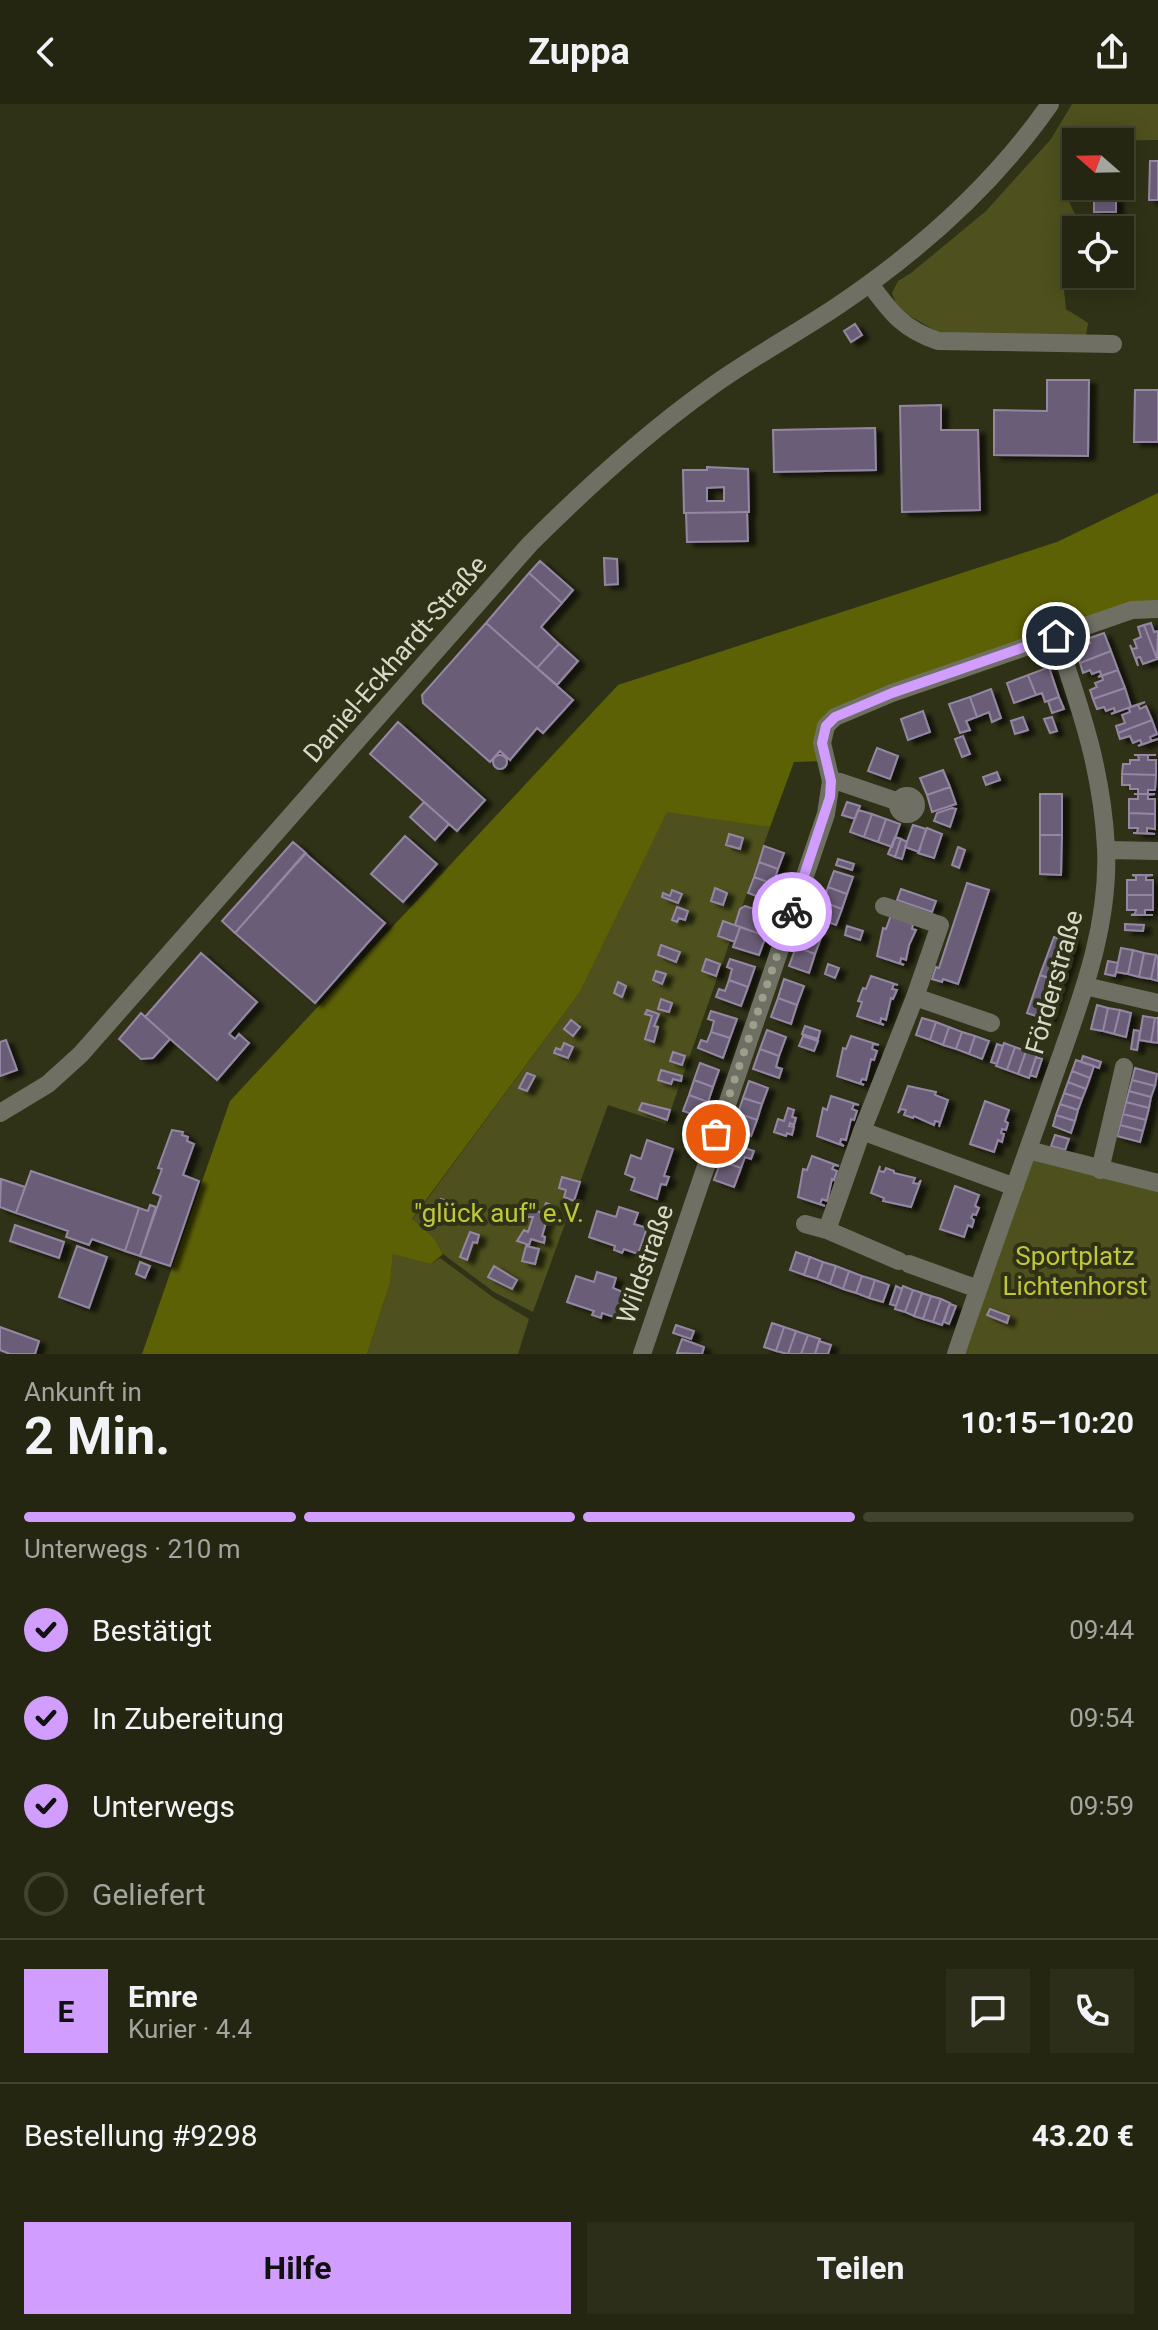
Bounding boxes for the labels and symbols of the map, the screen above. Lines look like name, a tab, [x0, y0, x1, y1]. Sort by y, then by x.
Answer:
north arrow	[1062, 128, 1134, 200]
street label: Daniel-Eckhardt-Straße	[297, 550, 493, 768]
pin	[1022, 602, 1090, 670]
courier	[752, 872, 832, 952]
street label: Förderstraße	[1019, 907, 1089, 1057]
pin	[682, 1100, 750, 1168]
park label: "glück auf" e.V.	[414, 1198, 584, 1228]
street label: Wildstraße	[611, 1200, 679, 1328]
park label: Sportplatz Lichtenhorst	[1003, 1241, 1147, 1301]

